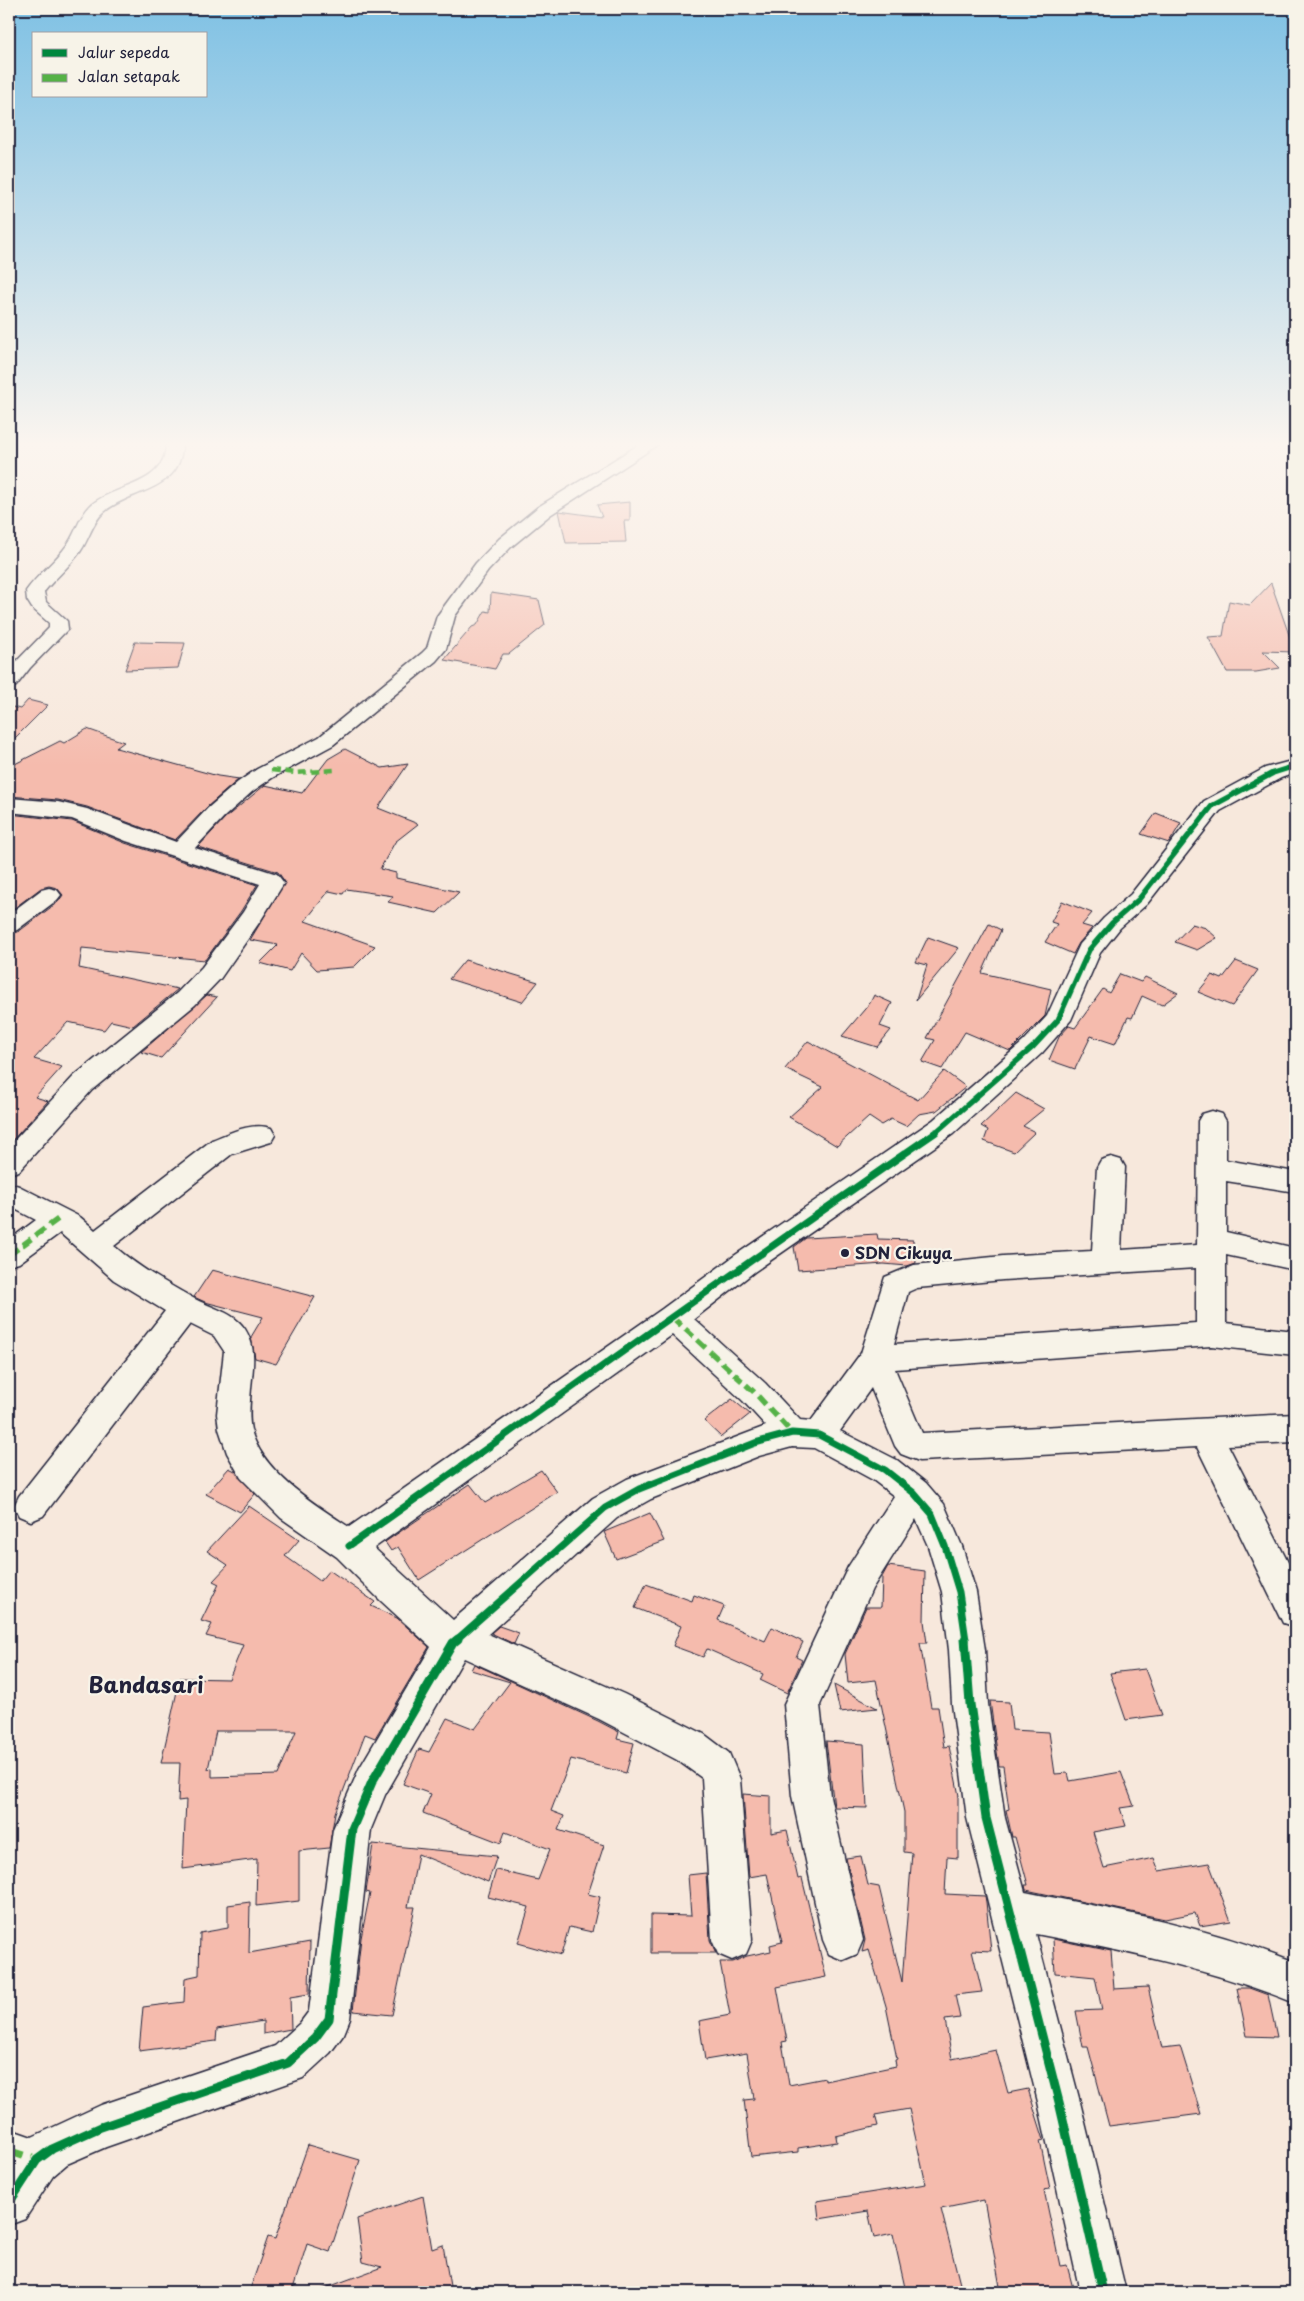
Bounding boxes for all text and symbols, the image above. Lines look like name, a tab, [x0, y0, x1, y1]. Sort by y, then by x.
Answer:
legend	[32, 32, 208, 98]
text: Jalur sepeda	[78, 40, 170, 63]
text: Jalan setapak	[78, 64, 180, 87]
place label: SDN Cikuya	[855, 1240, 953, 1264]
marker: SDN Cikuya	[839, 1247, 851, 1259]
district label: Bandasari	[88, 1667, 204, 1700]

